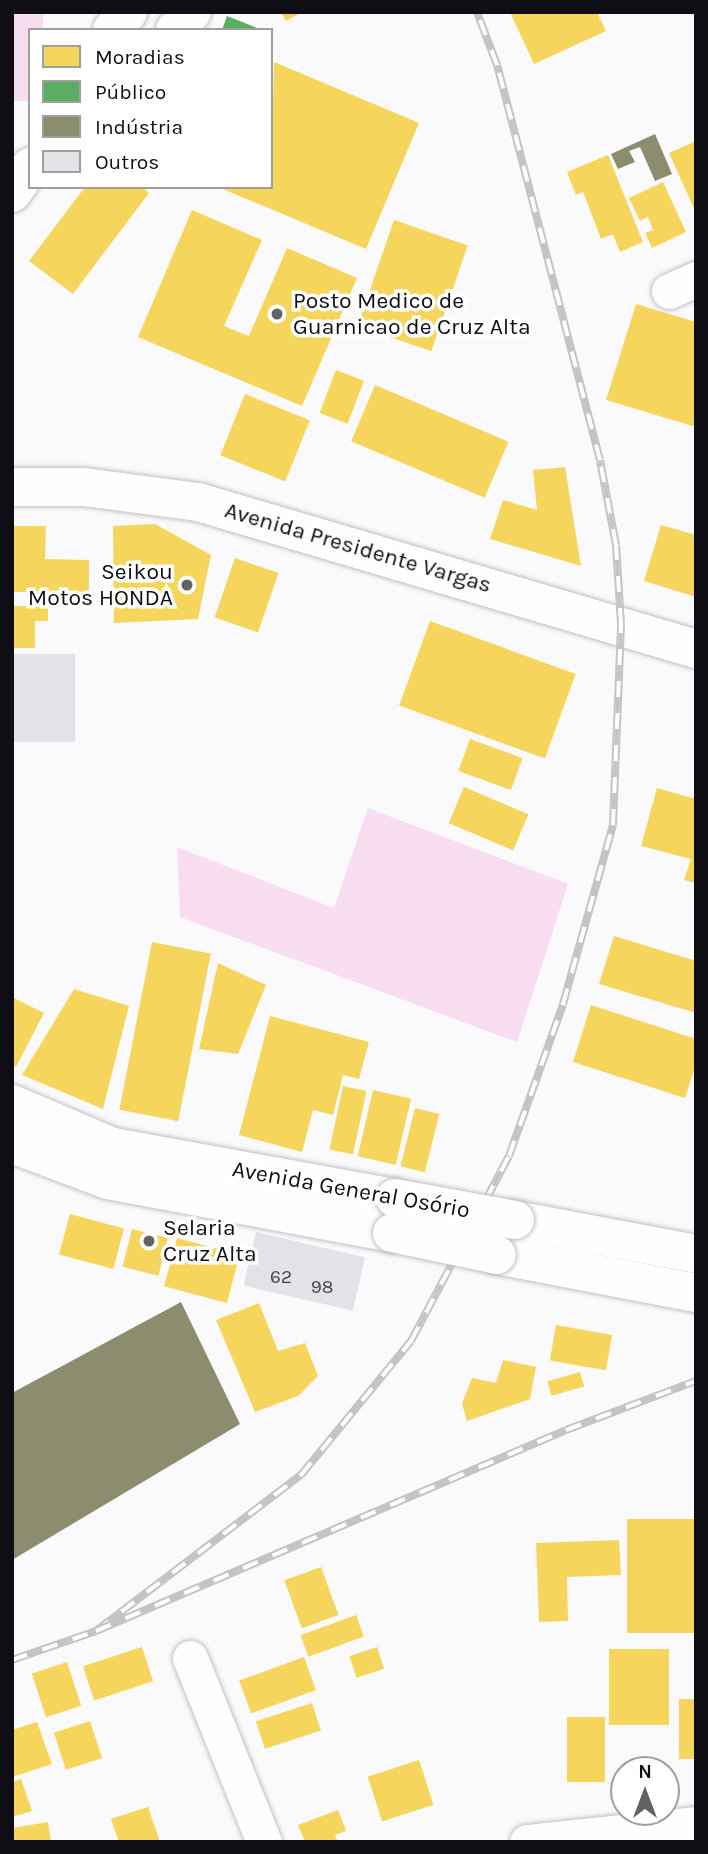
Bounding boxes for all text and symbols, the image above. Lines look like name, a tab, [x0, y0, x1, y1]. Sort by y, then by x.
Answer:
legend	[28, 28, 273, 189]
text: Moradias	[95, 45, 185, 69]
text: Público	[95, 80, 166, 104]
text: Indústria	[95, 115, 183, 139]
text: Outros	[95, 150, 159, 174]
place label: Posto Medico de Guarnicao de Cruz Alta	[293, 287, 531, 341]
marker: Posto Medico de Guarnicao de Cruz Alta	[267, 304, 287, 324]
street label: Avenida Presidente Vargas	[221, 497, 495, 599]
place label: Seikou Motos HONDA	[28, 558, 173, 612]
marker: Seikou Motos HONDA	[179, 577, 195, 593]
street label: Avenida General Osório	[230, 1155, 472, 1225]
place label: Selaria Cruz Alta	[163, 1214, 257, 1268]
marker: Selaria Cruz Alta	[141, 1233, 157, 1249]
house number: 62	[270, 1267, 292, 1289]
house number: 98	[311, 1277, 333, 1299]
north arrow	[610, 1756, 680, 1826]
text: N	[638, 1761, 652, 1783]

